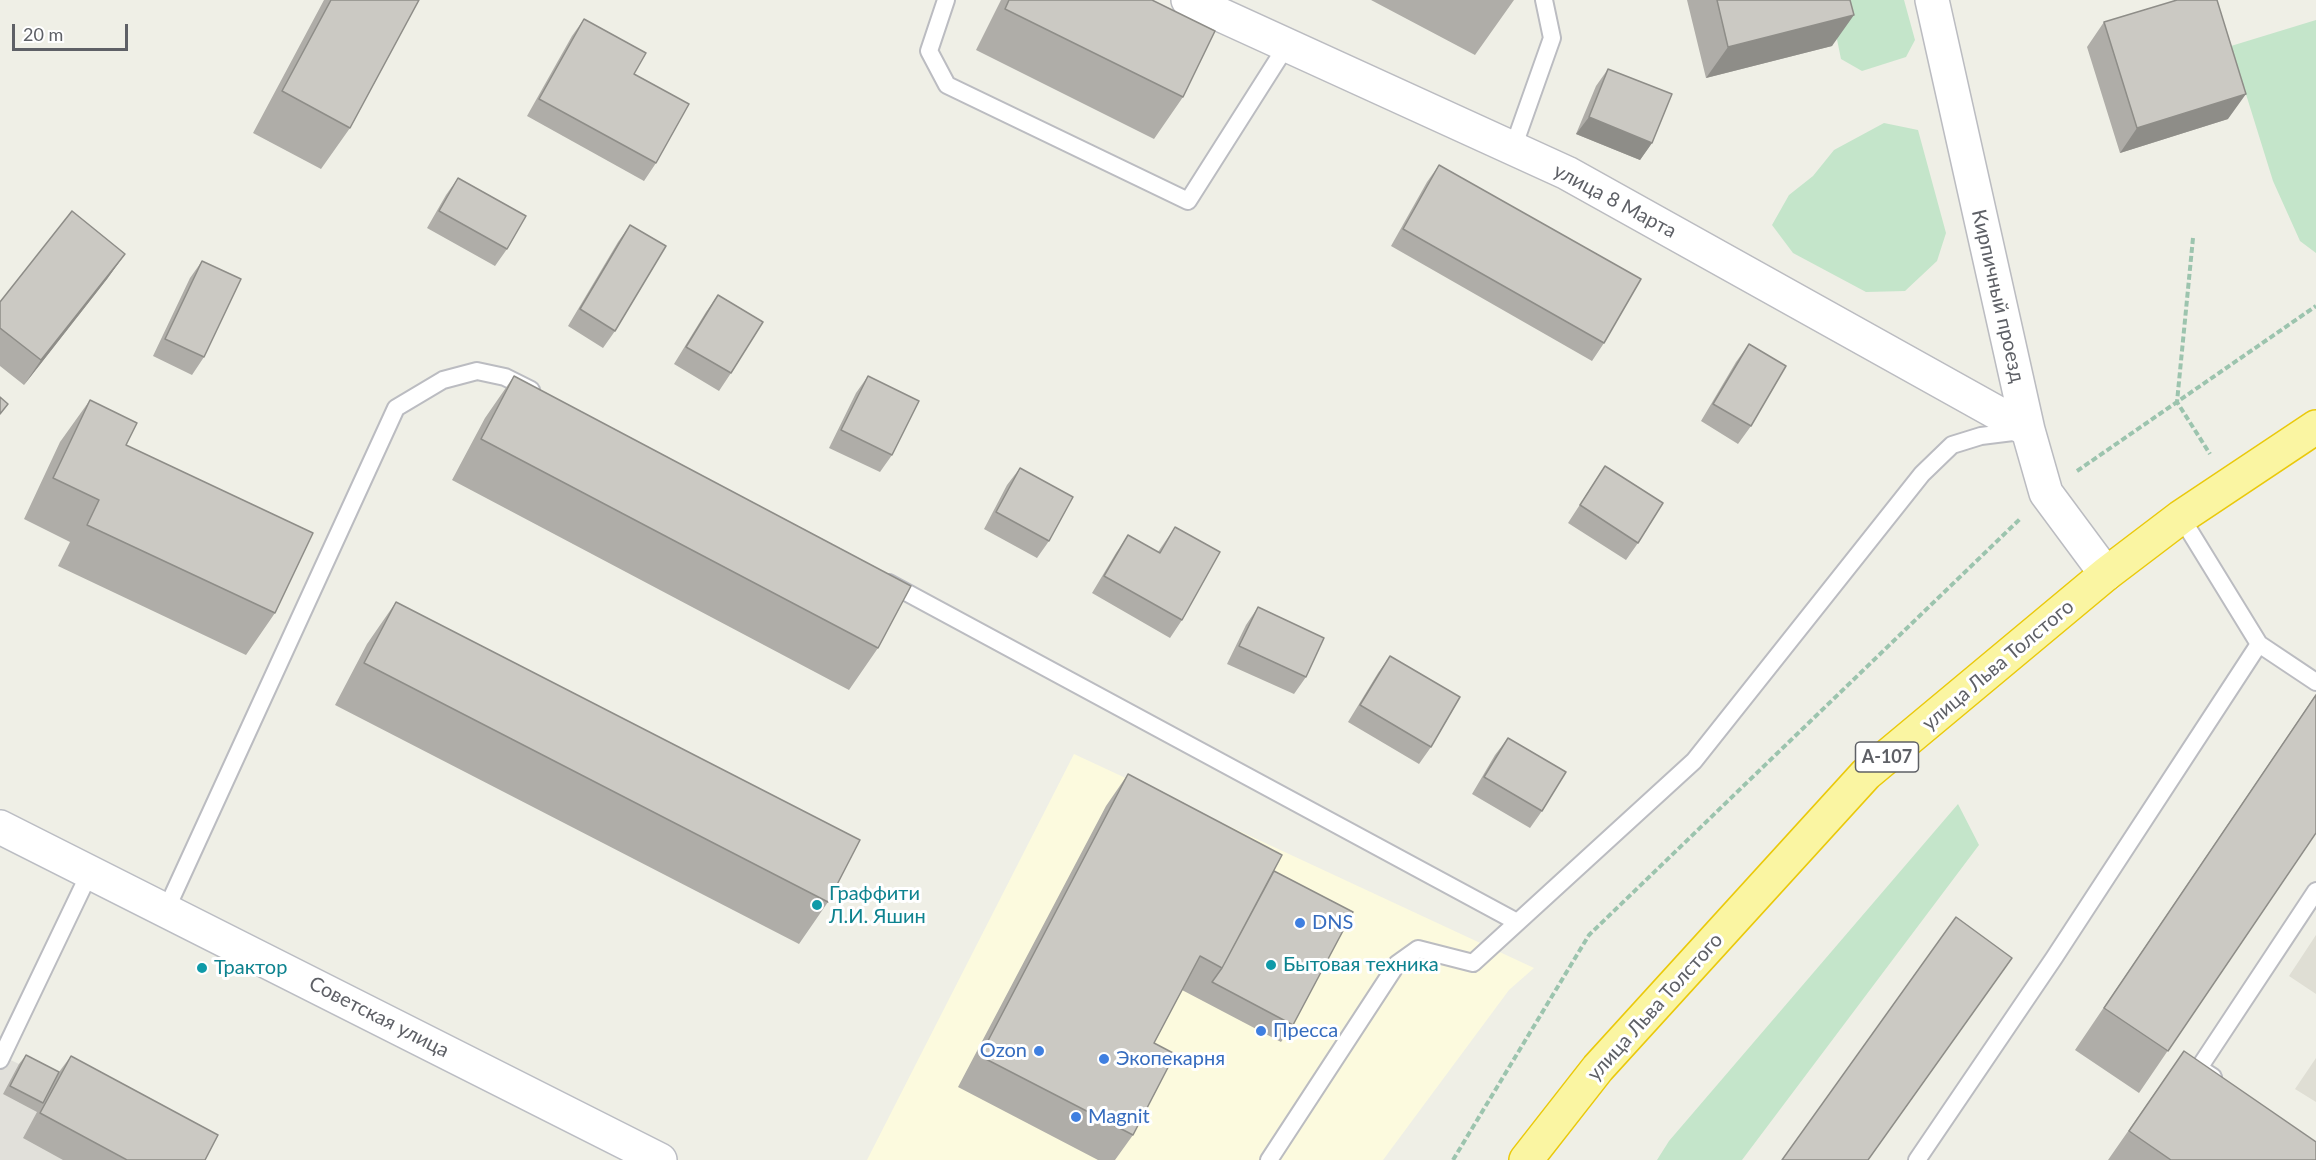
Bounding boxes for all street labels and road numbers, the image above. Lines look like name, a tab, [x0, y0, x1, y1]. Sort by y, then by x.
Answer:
street label: улица 8 Марта	[1550, 159, 1680, 243]
street label: Кирпичный проезд	[1966, 207, 2030, 385]
street label: улица Льва Толстого	[1917, 595, 2079, 735]
road number: А-107	[1856, 742, 1918, 772]
street label: улица Льва Толстого	[1582, 928, 1728, 1086]
street label: Советская улица	[305, 971, 453, 1063]

